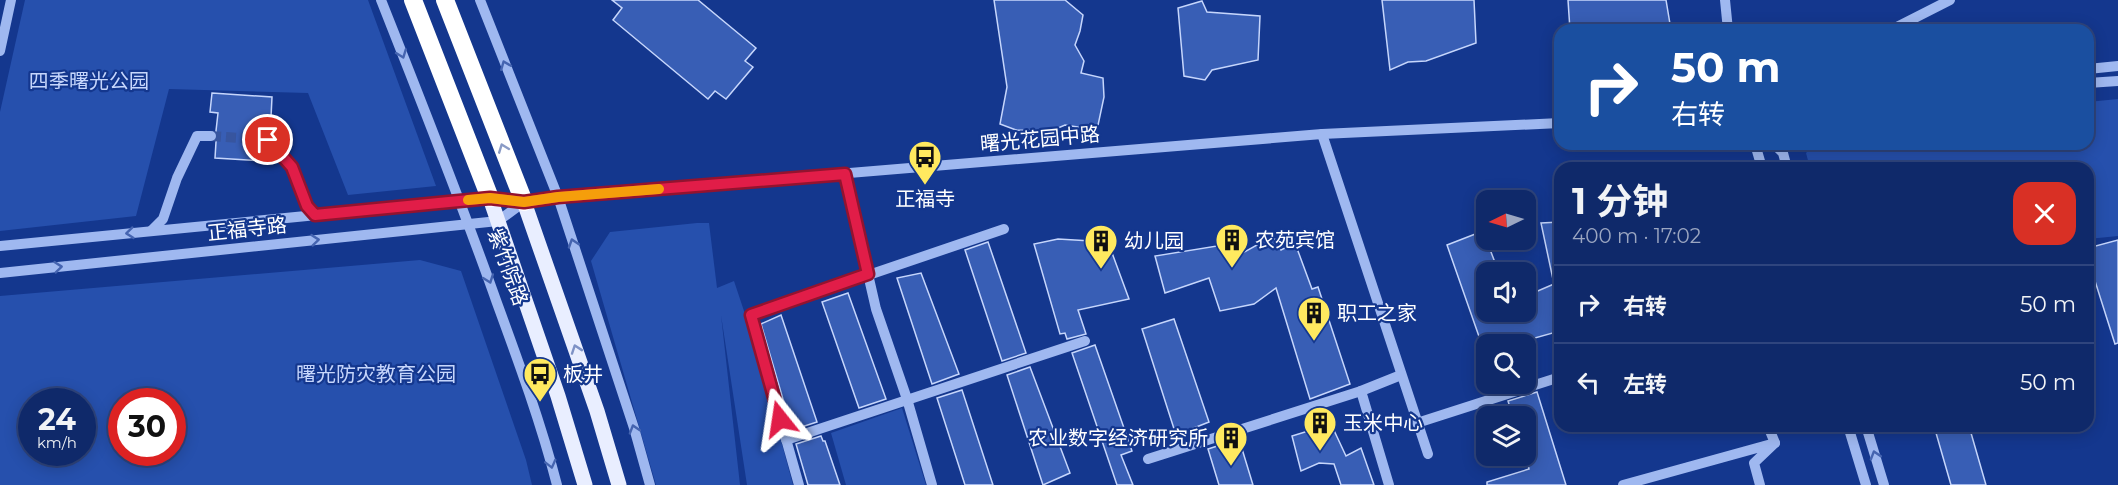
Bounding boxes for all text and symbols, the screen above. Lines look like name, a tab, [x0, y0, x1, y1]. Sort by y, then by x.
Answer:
text: 50 m	[1671, 41, 1780, 93]
icon: right	[1572, 48, 1650, 126]
one-way arrow	[395, 49, 408, 59]
one-way arrow	[500, 60, 513, 70]
park label: 四季曙光公园	[29, 69, 149, 93]
text: 右转	[1671, 98, 1725, 131]
pin	[242, 114, 293, 165]
street label: 曙光花园中路	[979, 122, 1101, 156]
icon: arrive	[251, 123, 284, 156]
bus stop icon: 正福寺	[907, 139, 943, 186]
one-way arrow	[498, 143, 510, 154]
text: 1 分钟	[1572, 179, 1668, 223]
button: close	[2013, 182, 2076, 245]
place label: 正福寺	[895, 187, 955, 211]
north arrow	[1476, 190, 1536, 250]
map controls	[1476, 190, 1536, 466]
street label: 正福寺路	[206, 213, 288, 245]
building icon: 农苑宾馆	[1214, 222, 1250, 269]
building icon: 幼儿园	[1083, 223, 1119, 270]
text: 400 m · 17:02	[1572, 224, 1701, 248]
street label: 紫竹院路	[483, 225, 533, 309]
one-way arrow	[125, 226, 135, 239]
place label: 农苑宾馆	[1255, 228, 1335, 252]
place label: 幼儿园	[1124, 229, 1184, 253]
one-way arrow	[310, 234, 319, 247]
one-way arrow	[568, 238, 580, 249]
one-way arrow	[54, 261, 63, 274]
button: sound	[1476, 262, 1536, 322]
one-way arrow	[481, 273, 494, 284]
icon: right	[1572, 288, 1605, 321]
text: 50 m	[2020, 291, 2076, 318]
text: 右转	[1623, 293, 1667, 320]
building icon: 职工之家	[1296, 295, 1332, 342]
place label: 职工之家	[1337, 301, 1417, 325]
button: search	[1476, 334, 1536, 394]
one-way arrow	[570, 344, 583, 355]
bus stop icon: 板井	[522, 356, 558, 403]
park label: 曙光防灾教育公园	[296, 362, 456, 386]
place label: 板井	[563, 362, 603, 386]
icon: left	[1572, 366, 1605, 399]
text: 50 m	[2020, 369, 2076, 396]
text: 左转	[1623, 371, 1667, 398]
position arrow	[748, 387, 812, 451]
speed limit sign: 30	[108, 388, 186, 466]
text: 24	[38, 401, 76, 438]
building icon: 玉米中心	[1302, 405, 1338, 452]
button: layers	[1476, 406, 1536, 466]
place label: 玉米中心	[1343, 411, 1423, 435]
building icon: 农业数字经济研究所	[1213, 420, 1249, 467]
one-way arrow	[629, 424, 641, 435]
place label: 农业数字经济研究所	[1028, 426, 1208, 450]
text: km/h	[37, 433, 77, 452]
one-way arrow	[1870, 451, 1882, 461]
one-way arrow	[544, 458, 557, 468]

